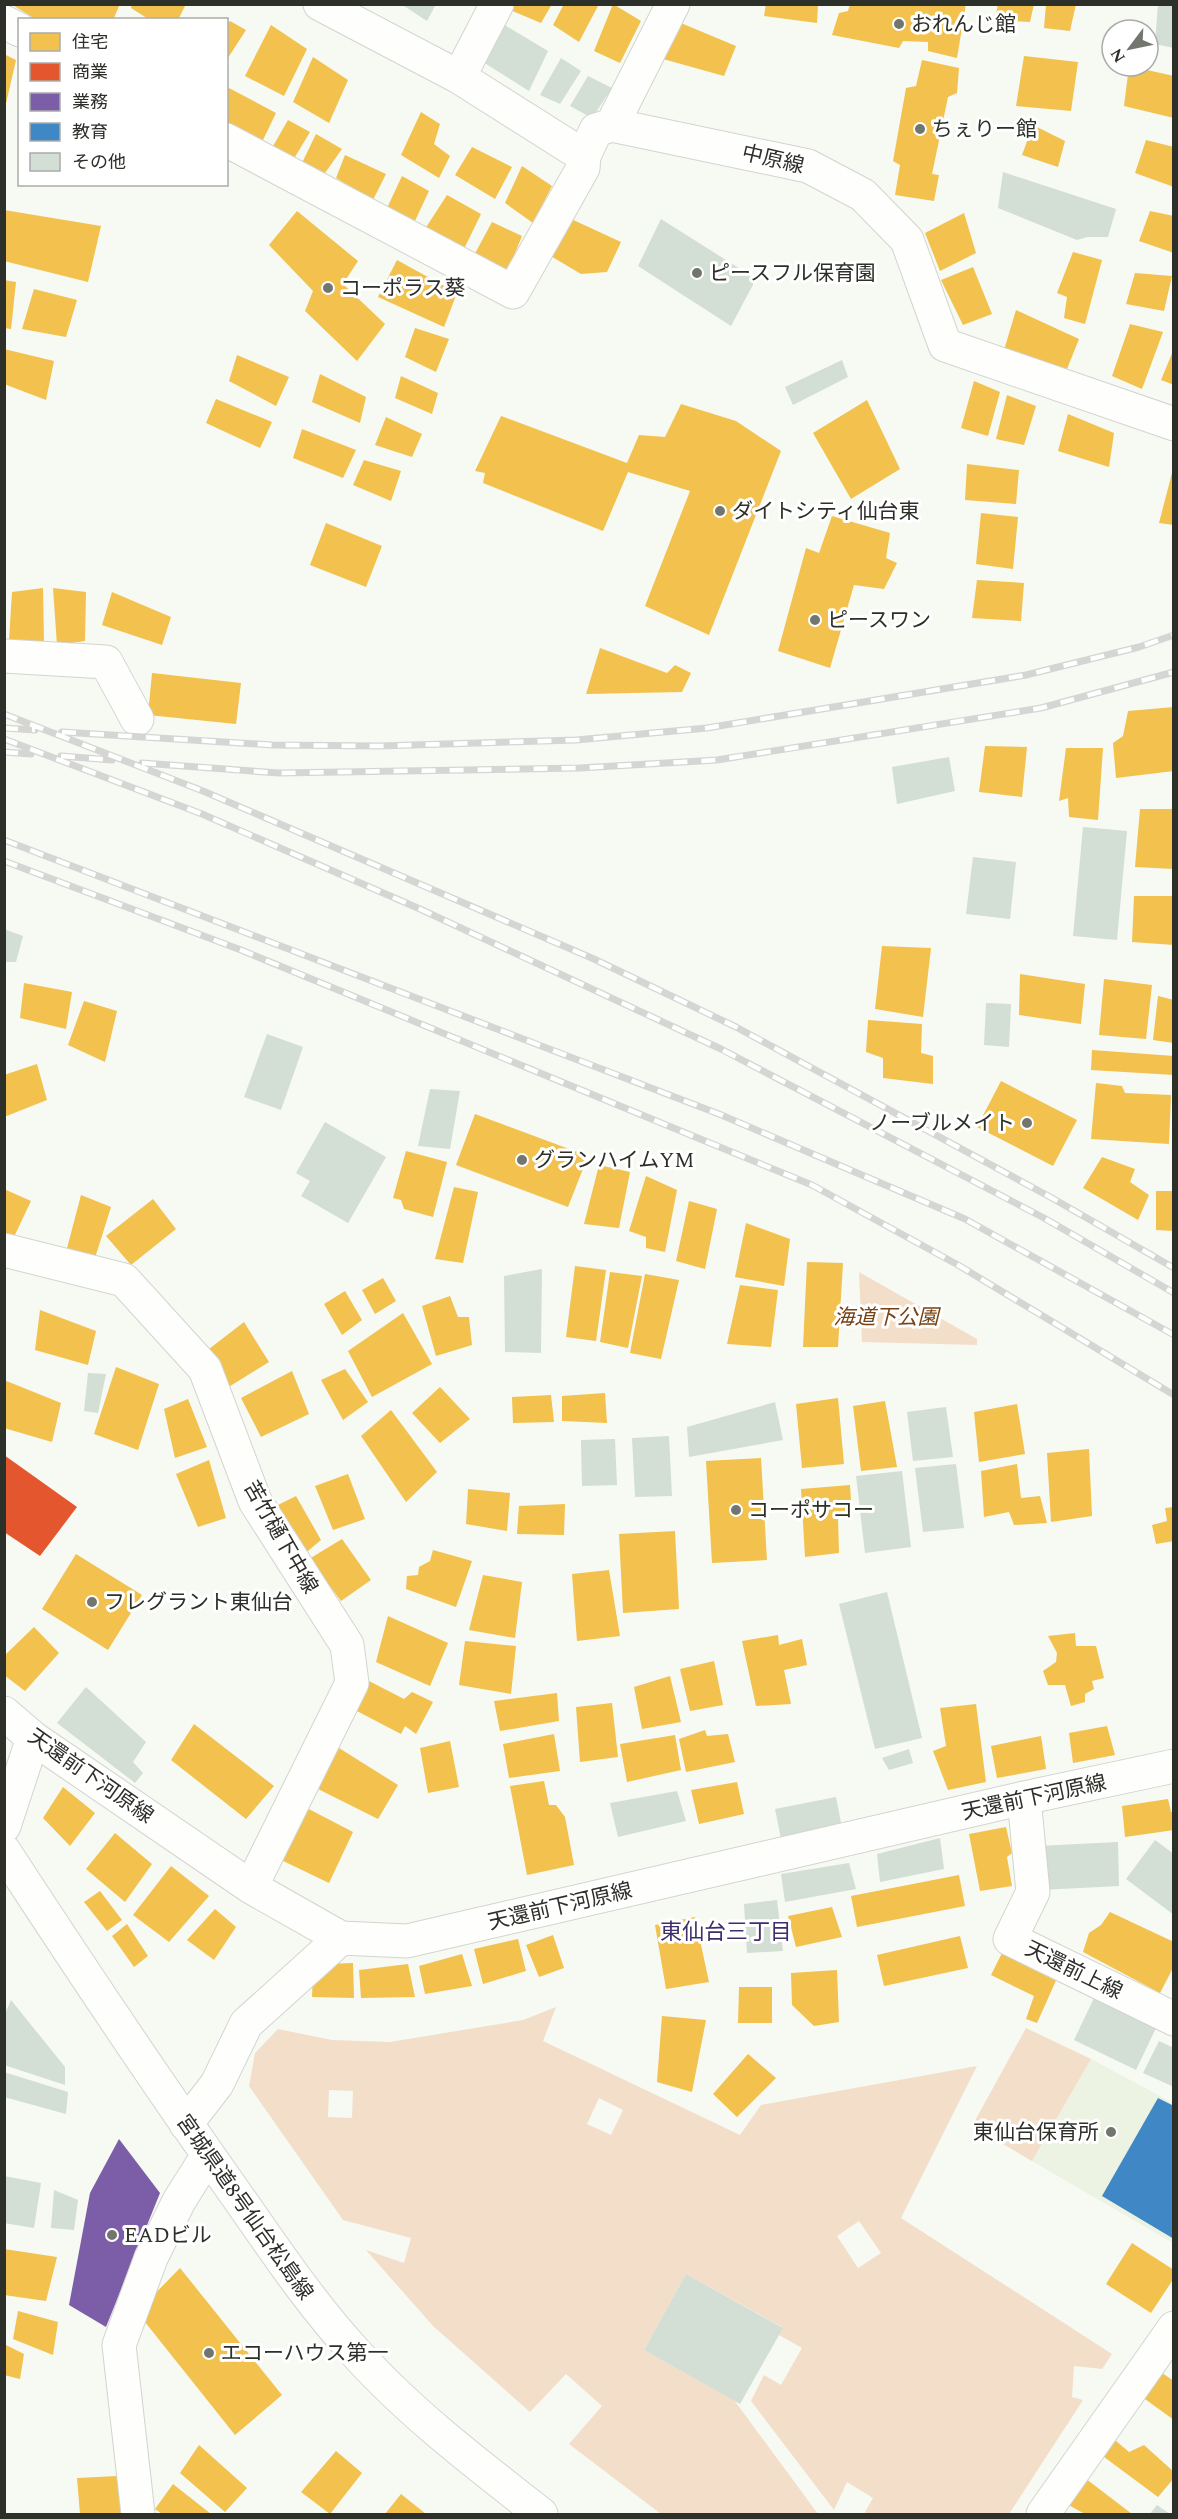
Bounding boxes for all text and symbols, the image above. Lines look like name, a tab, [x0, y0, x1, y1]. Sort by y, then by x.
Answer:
place label: おれんじ館	[911, 9, 1016, 41]
marker: おれんじ館	[892, 17, 906, 31]
legend	[18, 18, 228, 186]
north arrow	[1100, 18, 1160, 78]
text: 住宅	[72, 29, 108, 56]
text: N	[1104, 44, 1132, 67]
text: 商業	[72, 59, 108, 86]
text: 業務	[72, 89, 108, 116]
place label: ちぇりー館	[932, 114, 1037, 146]
text: 教育	[72, 119, 108, 146]
marker: ちぇりー館	[913, 122, 927, 136]
street label: 中原線	[738, 137, 807, 183]
text: その他	[72, 149, 126, 176]
place label: ピースフル保育園	[709, 258, 876, 290]
marker: ピースフル保育園	[690, 266, 704, 280]
place label: コーポラス葵	[340, 273, 466, 305]
marker: コーポラス葵	[321, 281, 335, 295]
place label: ダイトシティ仙台東	[732, 496, 920, 528]
marker: ダイトシティ仙台東	[713, 504, 727, 518]
place label: ピースワン	[827, 605, 931, 637]
marker: ピースワン	[808, 613, 822, 627]
place label: ノーブルメイト	[869, 1108, 1015, 1140]
marker: ノーブルメイト	[1020, 1116, 1034, 1130]
place label: グランハイムYM	[534, 1145, 694, 1177]
marker: グランハイムYM	[515, 1153, 529, 1167]
park label: 海道下公園	[834, 1302, 941, 1334]
street label: 苦竹樋下中線	[235, 1475, 325, 1600]
place label: コーポサコー	[748, 1495, 874, 1527]
marker: コーポサコー	[729, 1503, 743, 1517]
place label: フレグラント東仙台	[104, 1587, 293, 1619]
marker: フレグラント東仙台	[85, 1595, 99, 1609]
street label: 天還前下河原線	[21, 1722, 160, 1832]
street label: 天還前下河原線	[959, 1767, 1109, 1829]
street label: 天還前下河原線	[485, 1875, 635, 1939]
district label: 東仙台三丁目	[660, 1916, 792, 1949]
street label: 天還前上線	[1019, 1934, 1128, 2008]
street label: 宮城県道8号仙台松島線	[168, 2108, 321, 2307]
place label: 東仙台保育所	[973, 2117, 1099, 2149]
marker: 東仙台保育所	[1104, 2125, 1118, 2139]
place label: EADビル	[124, 2220, 212, 2252]
marker: EADビル	[105, 2228, 119, 2242]
place label: エコーハウス第一	[221, 2338, 389, 2370]
marker: エコーハウス第一	[202, 2346, 216, 2360]

